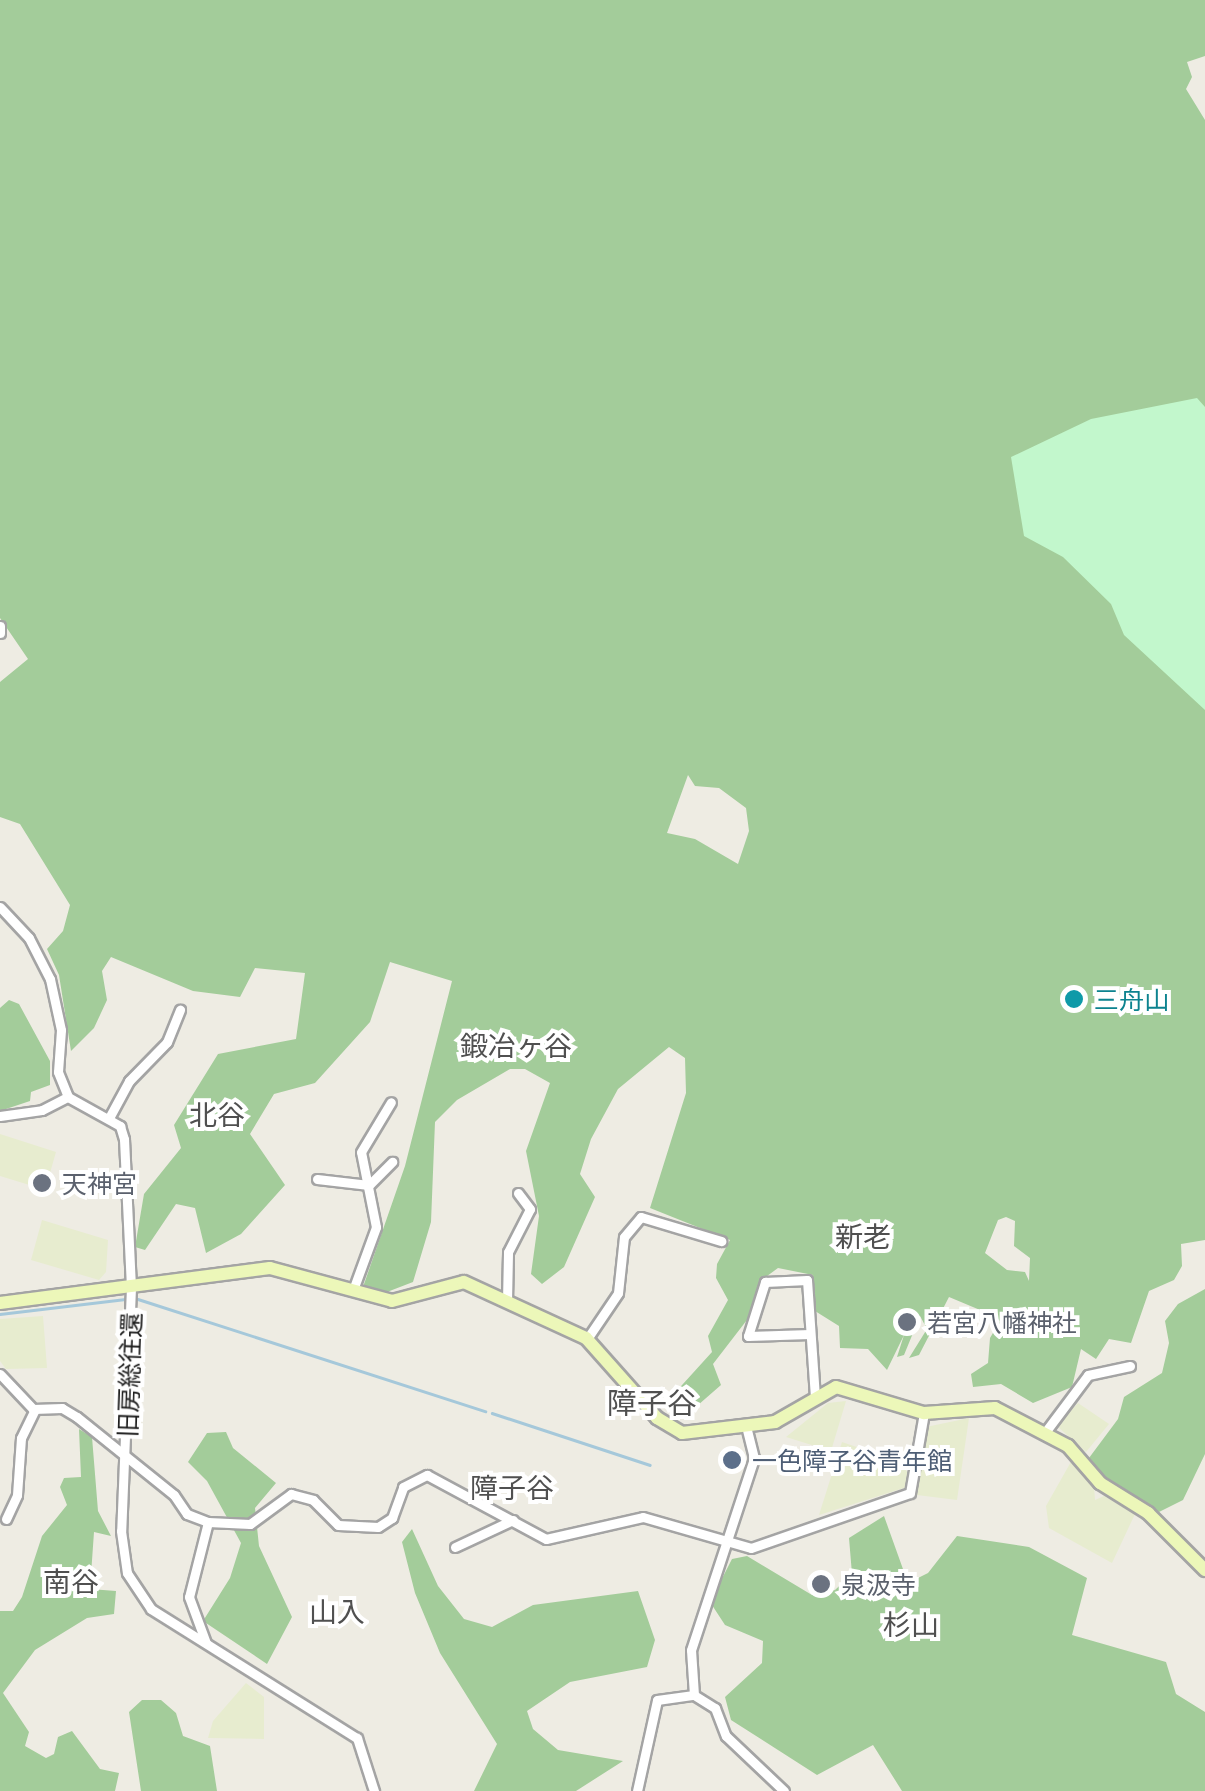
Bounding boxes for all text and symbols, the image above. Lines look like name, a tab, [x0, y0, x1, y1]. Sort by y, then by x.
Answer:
place label: 三舟山	[1094, 984, 1169, 1014]
marker: 三舟山	[1063, 988, 1085, 1010]
district label: 鍛冶ヶ谷	[460, 1028, 572, 1062]
district label: 北谷	[189, 1097, 245, 1131]
place label: 天神宮	[62, 1168, 137, 1198]
marker: 天神宮	[31, 1172, 53, 1194]
district label: 新老	[835, 1219, 891, 1253]
place label: 若宮八幡神社	[927, 1307, 1077, 1337]
marker: 若宮八幡神社	[896, 1311, 918, 1333]
street label: 旧房総往還	[112, 1312, 146, 1438]
district label: 障子谷	[607, 1385, 697, 1421]
place label: 一色障子谷青年館	[752, 1445, 952, 1475]
marker: 一色障子谷青年館	[721, 1449, 743, 1471]
district label: 障子谷	[470, 1470, 554, 1504]
district label: 南谷	[43, 1564, 99, 1598]
place label: 泉汲寺	[841, 1569, 916, 1599]
marker: 泉汲寺	[810, 1573, 832, 1595]
district label: 山入	[309, 1594, 365, 1628]
district label: 杉山	[883, 1607, 939, 1641]

